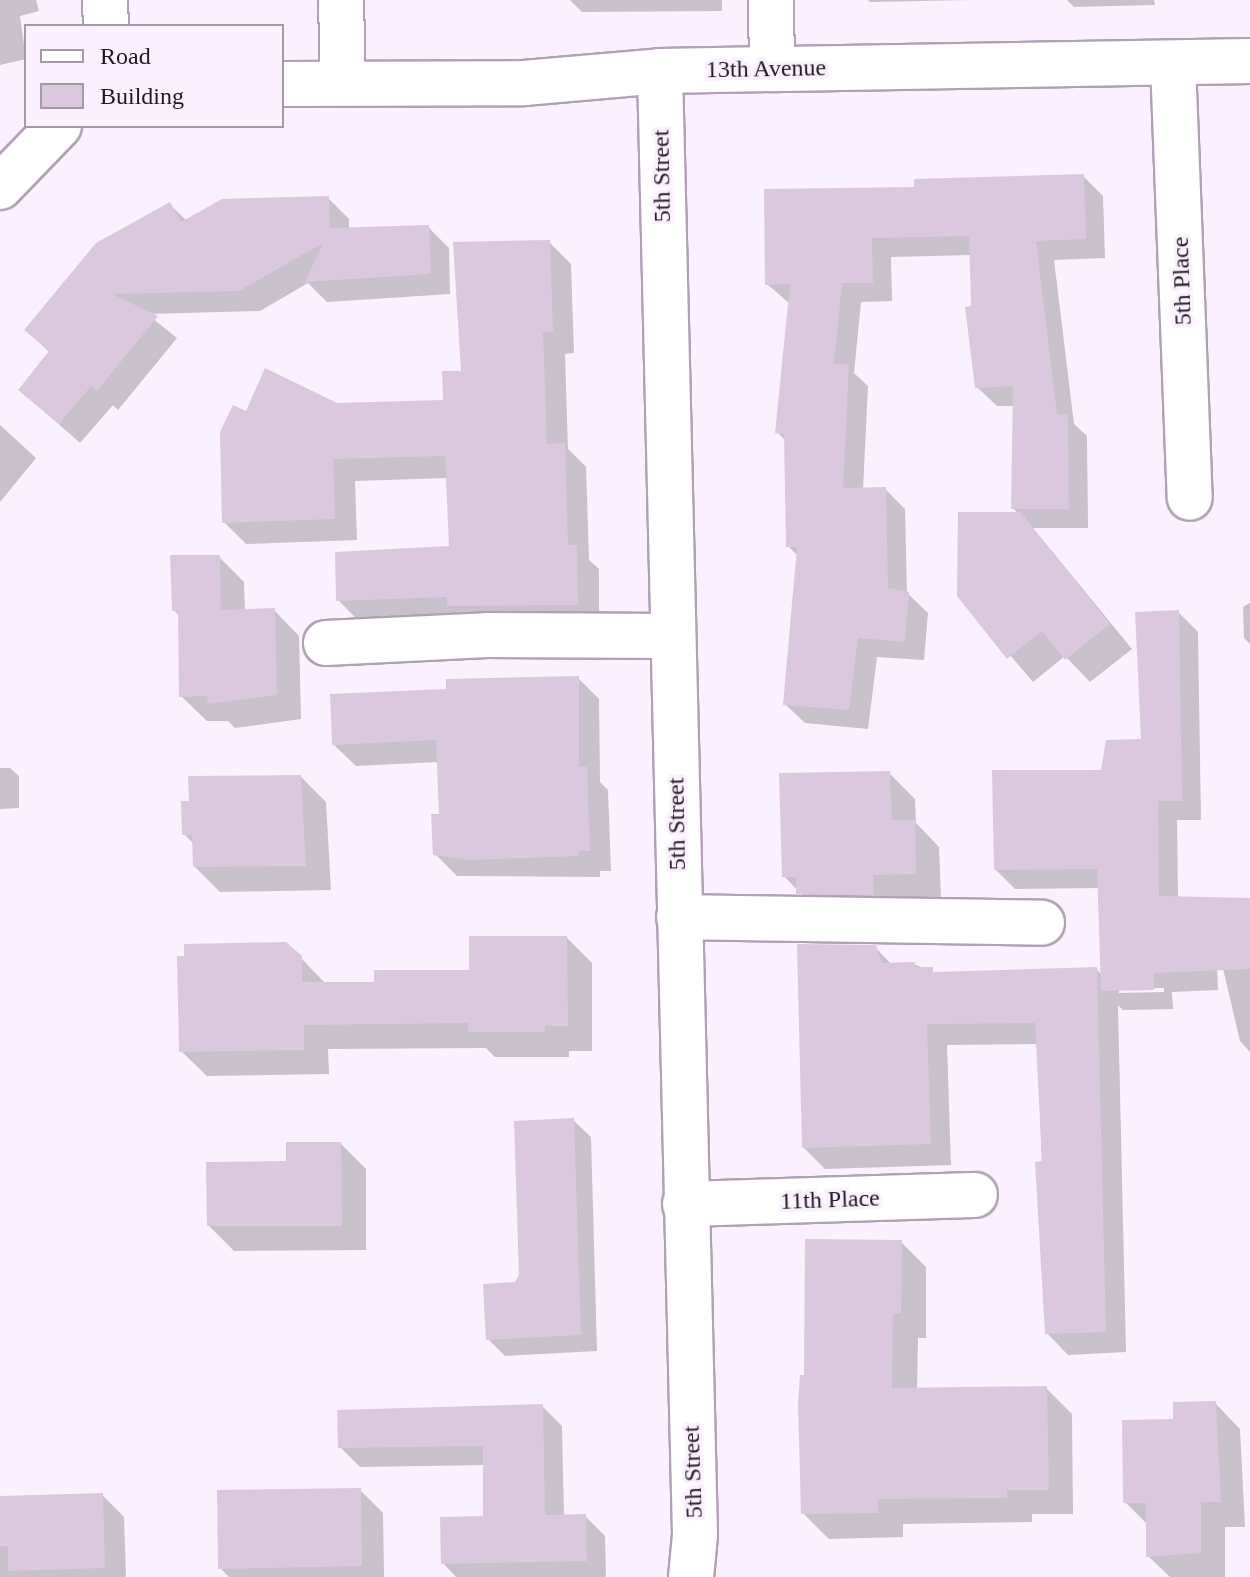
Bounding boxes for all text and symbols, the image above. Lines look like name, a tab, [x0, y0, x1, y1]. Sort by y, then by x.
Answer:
legend	[24, 24, 284, 128]
text: Road	[100, 43, 151, 69]
street label: 13th Avenue	[705, 54, 827, 84]
text: Building	[100, 83, 184, 109]
street label: 5th Street	[647, 129, 677, 223]
street label: 5th Place	[1166, 236, 1198, 326]
street label: 5th Street	[662, 777, 692, 871]
street label: 11th Place	[780, 1184, 880, 1216]
street label: 5th Street	[677, 1425, 709, 1519]

